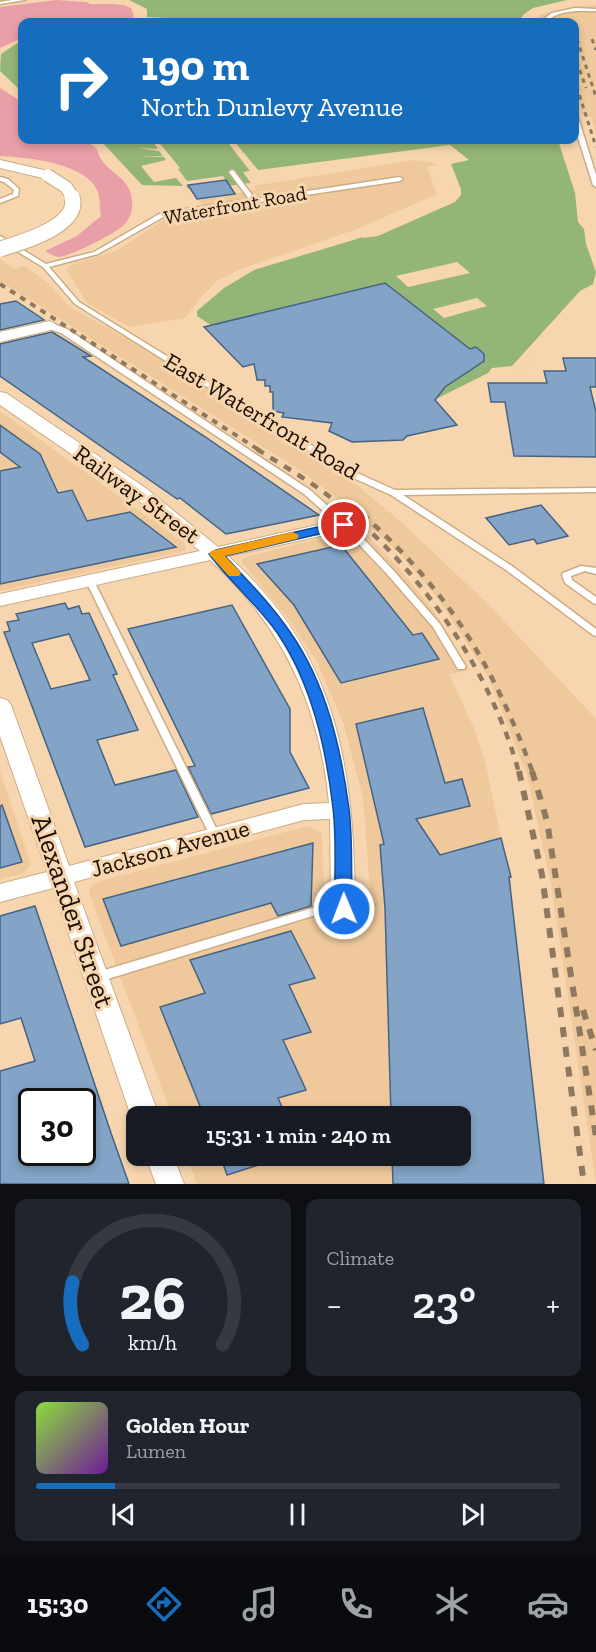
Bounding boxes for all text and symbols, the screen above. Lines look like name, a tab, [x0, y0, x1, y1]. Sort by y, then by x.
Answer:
text: 190 m	[141, 40, 249, 91]
icon: right	[42, 42, 120, 120]
text: North Dunlevy Avenue	[141, 91, 403, 123]
street label: Waterfront Road	[162, 181, 308, 229]
street label: East Waterfront Road	[159, 346, 365, 486]
street label: Railway Street	[68, 438, 206, 550]
pin	[318, 499, 369, 550]
icon: arrive	[327, 508, 360, 541]
street label: Alexander Street	[24, 810, 122, 1013]
street label: Jackson Avenue	[88, 813, 252, 883]
position arrow	[312, 877, 376, 941]
speed limit sign: 30	[18, 1088, 96, 1166]
text: 15:31 · 1 min · 240 m	[206, 1122, 391, 1149]
text: Climate	[327, 1246, 394, 1270]
text: 26	[119, 1260, 186, 1335]
text: 23°	[412, 1276, 476, 1330]
text: −	[327, 1285, 342, 1324]
text: +	[546, 1285, 560, 1324]
text: km/h	[128, 1330, 177, 1355]
text: Golden Hour	[126, 1412, 250, 1439]
text: Lumen	[126, 1439, 186, 1463]
icon: previous	[107, 1498, 140, 1531]
icon: pause	[281, 1498, 314, 1531]
icon: next	[456, 1498, 489, 1531]
icon: directions	[143, 1583, 185, 1625]
icon: music	[239, 1583, 281, 1625]
icon: phone	[335, 1583, 377, 1625]
icon: climate	[431, 1583, 473, 1625]
icon: car	[527, 1583, 569, 1625]
text: 15:30	[27, 1588, 89, 1620]

